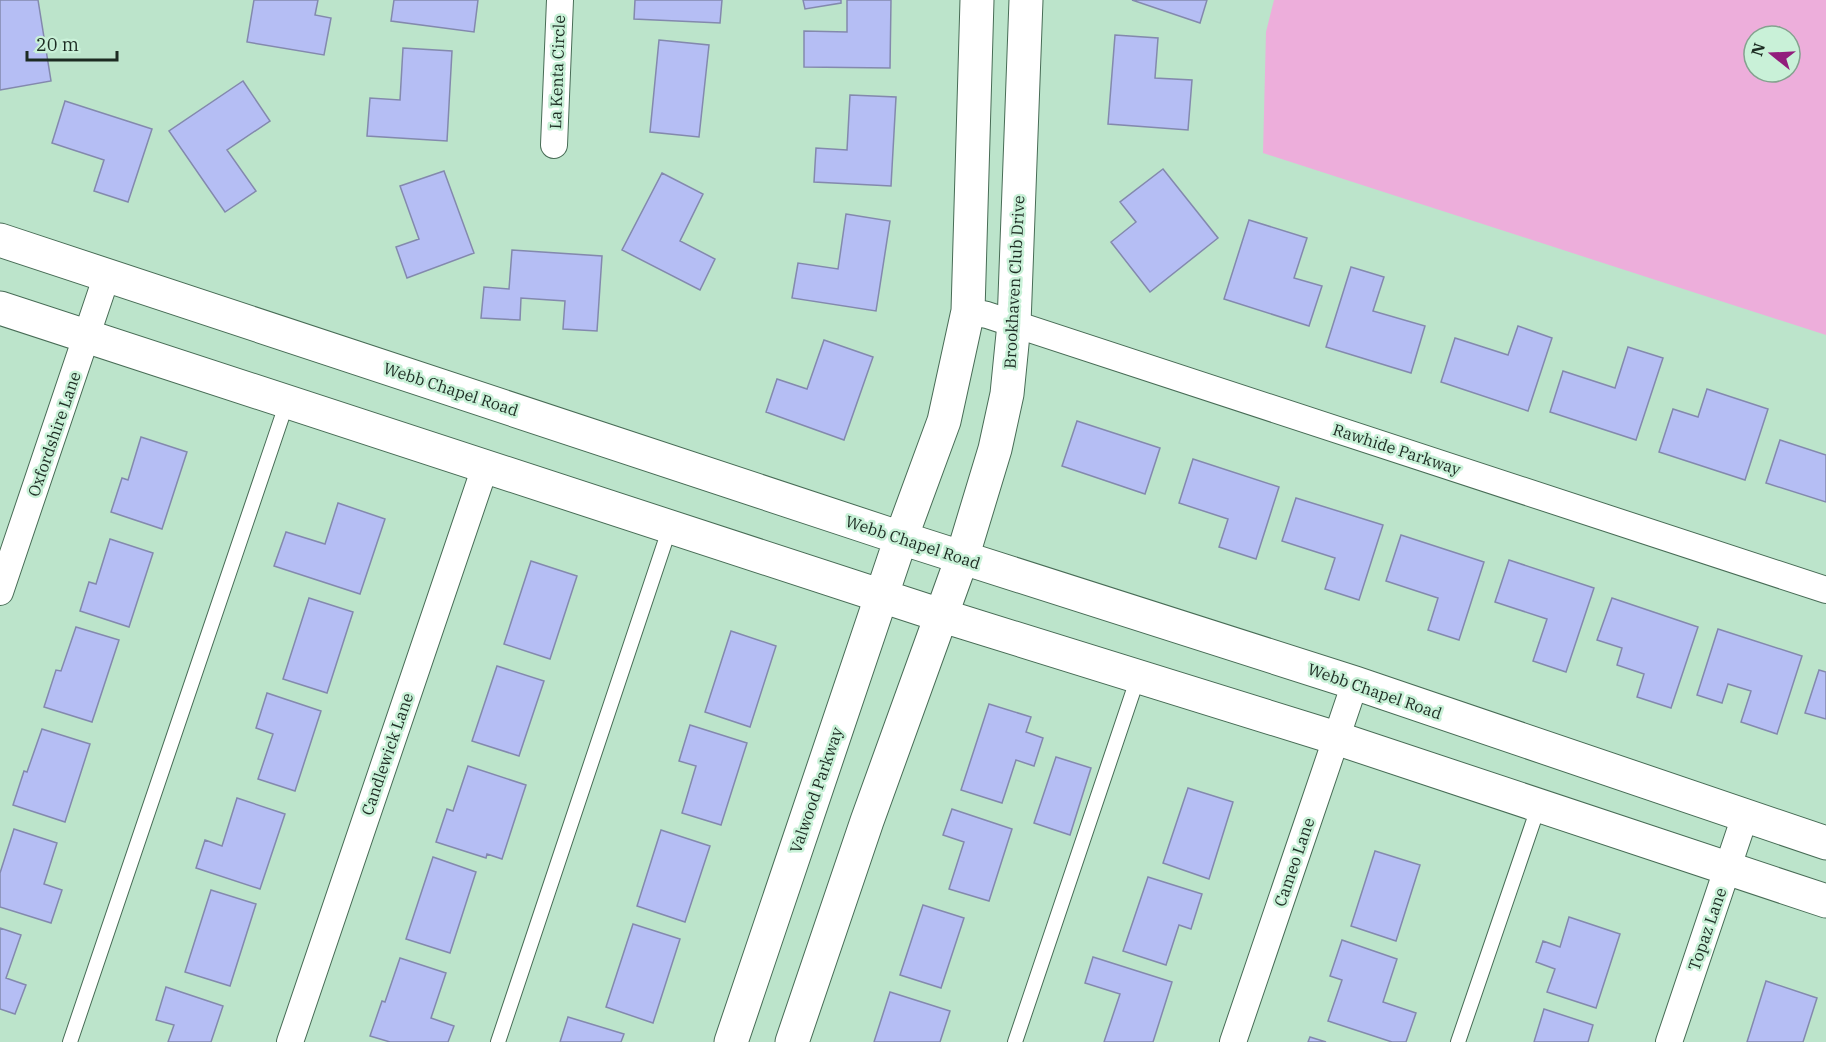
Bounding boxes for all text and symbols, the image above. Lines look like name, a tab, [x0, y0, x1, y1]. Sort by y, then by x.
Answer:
street label: La Kenta Circle	[545, 15, 569, 129]
scale bar	[27, 24, 117, 62]
north arrow	[1742, 24, 1802, 84]
text: 20 m	[36, 33, 79, 56]
text: N	[1746, 40, 1769, 58]
street label: Brookhaven Club Drive	[999, 195, 1029, 369]
street label: Webb Chapel Road	[381, 358, 521, 420]
street label: Oxfordshire Lane	[23, 369, 85, 499]
street label: Rawhide Parkway	[1331, 419, 1464, 479]
street label: Webb Chapel Road	[843, 511, 983, 573]
street label: Webb Chapel Road	[1305, 659, 1445, 723]
street label: Candlewick Lane	[357, 690, 417, 818]
street label: Valwood Parkway	[785, 724, 847, 855]
street label: Cameo Lane	[1269, 815, 1319, 909]
street label: Topaz Lane	[1683, 885, 1731, 973]

